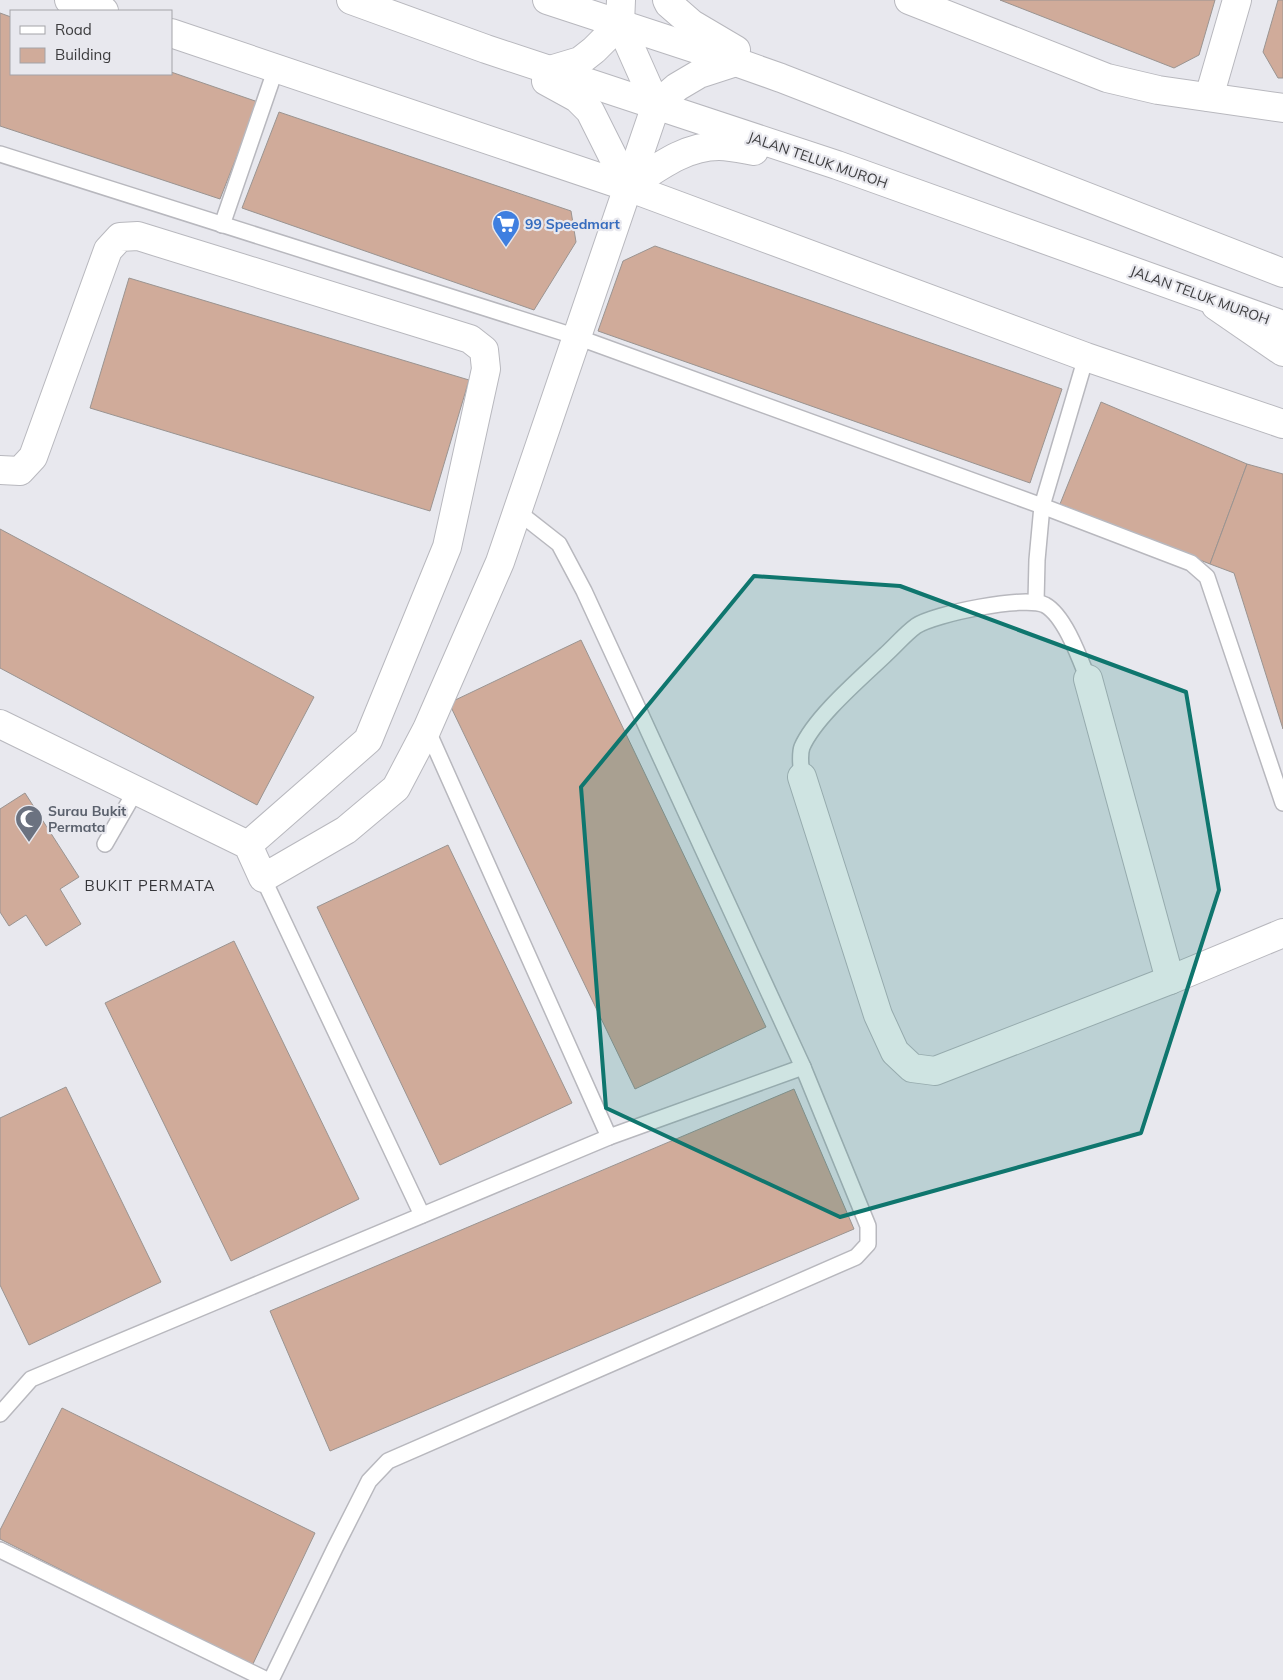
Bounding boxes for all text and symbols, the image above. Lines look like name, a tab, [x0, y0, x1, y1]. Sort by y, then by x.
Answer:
legend	[10, 10, 172, 75]
text: Road	[55, 20, 92, 39]
text: Building	[55, 45, 111, 64]
street label: JALAN TELUK MUROH	[746, 128, 890, 192]
supermarket icon: 99 Speedmart	[491, 209, 521, 248]
place label: 99 Speedmart	[525, 215, 621, 233]
street label: JALAN TELUK MUROH	[1128, 261, 1272, 329]
place label: Surau Bukit Permata	[48, 802, 127, 836]
mosque icon: Surau Bukit Permata	[14, 804, 44, 843]
district label: BUKIT PERMATA	[84, 876, 216, 895]

